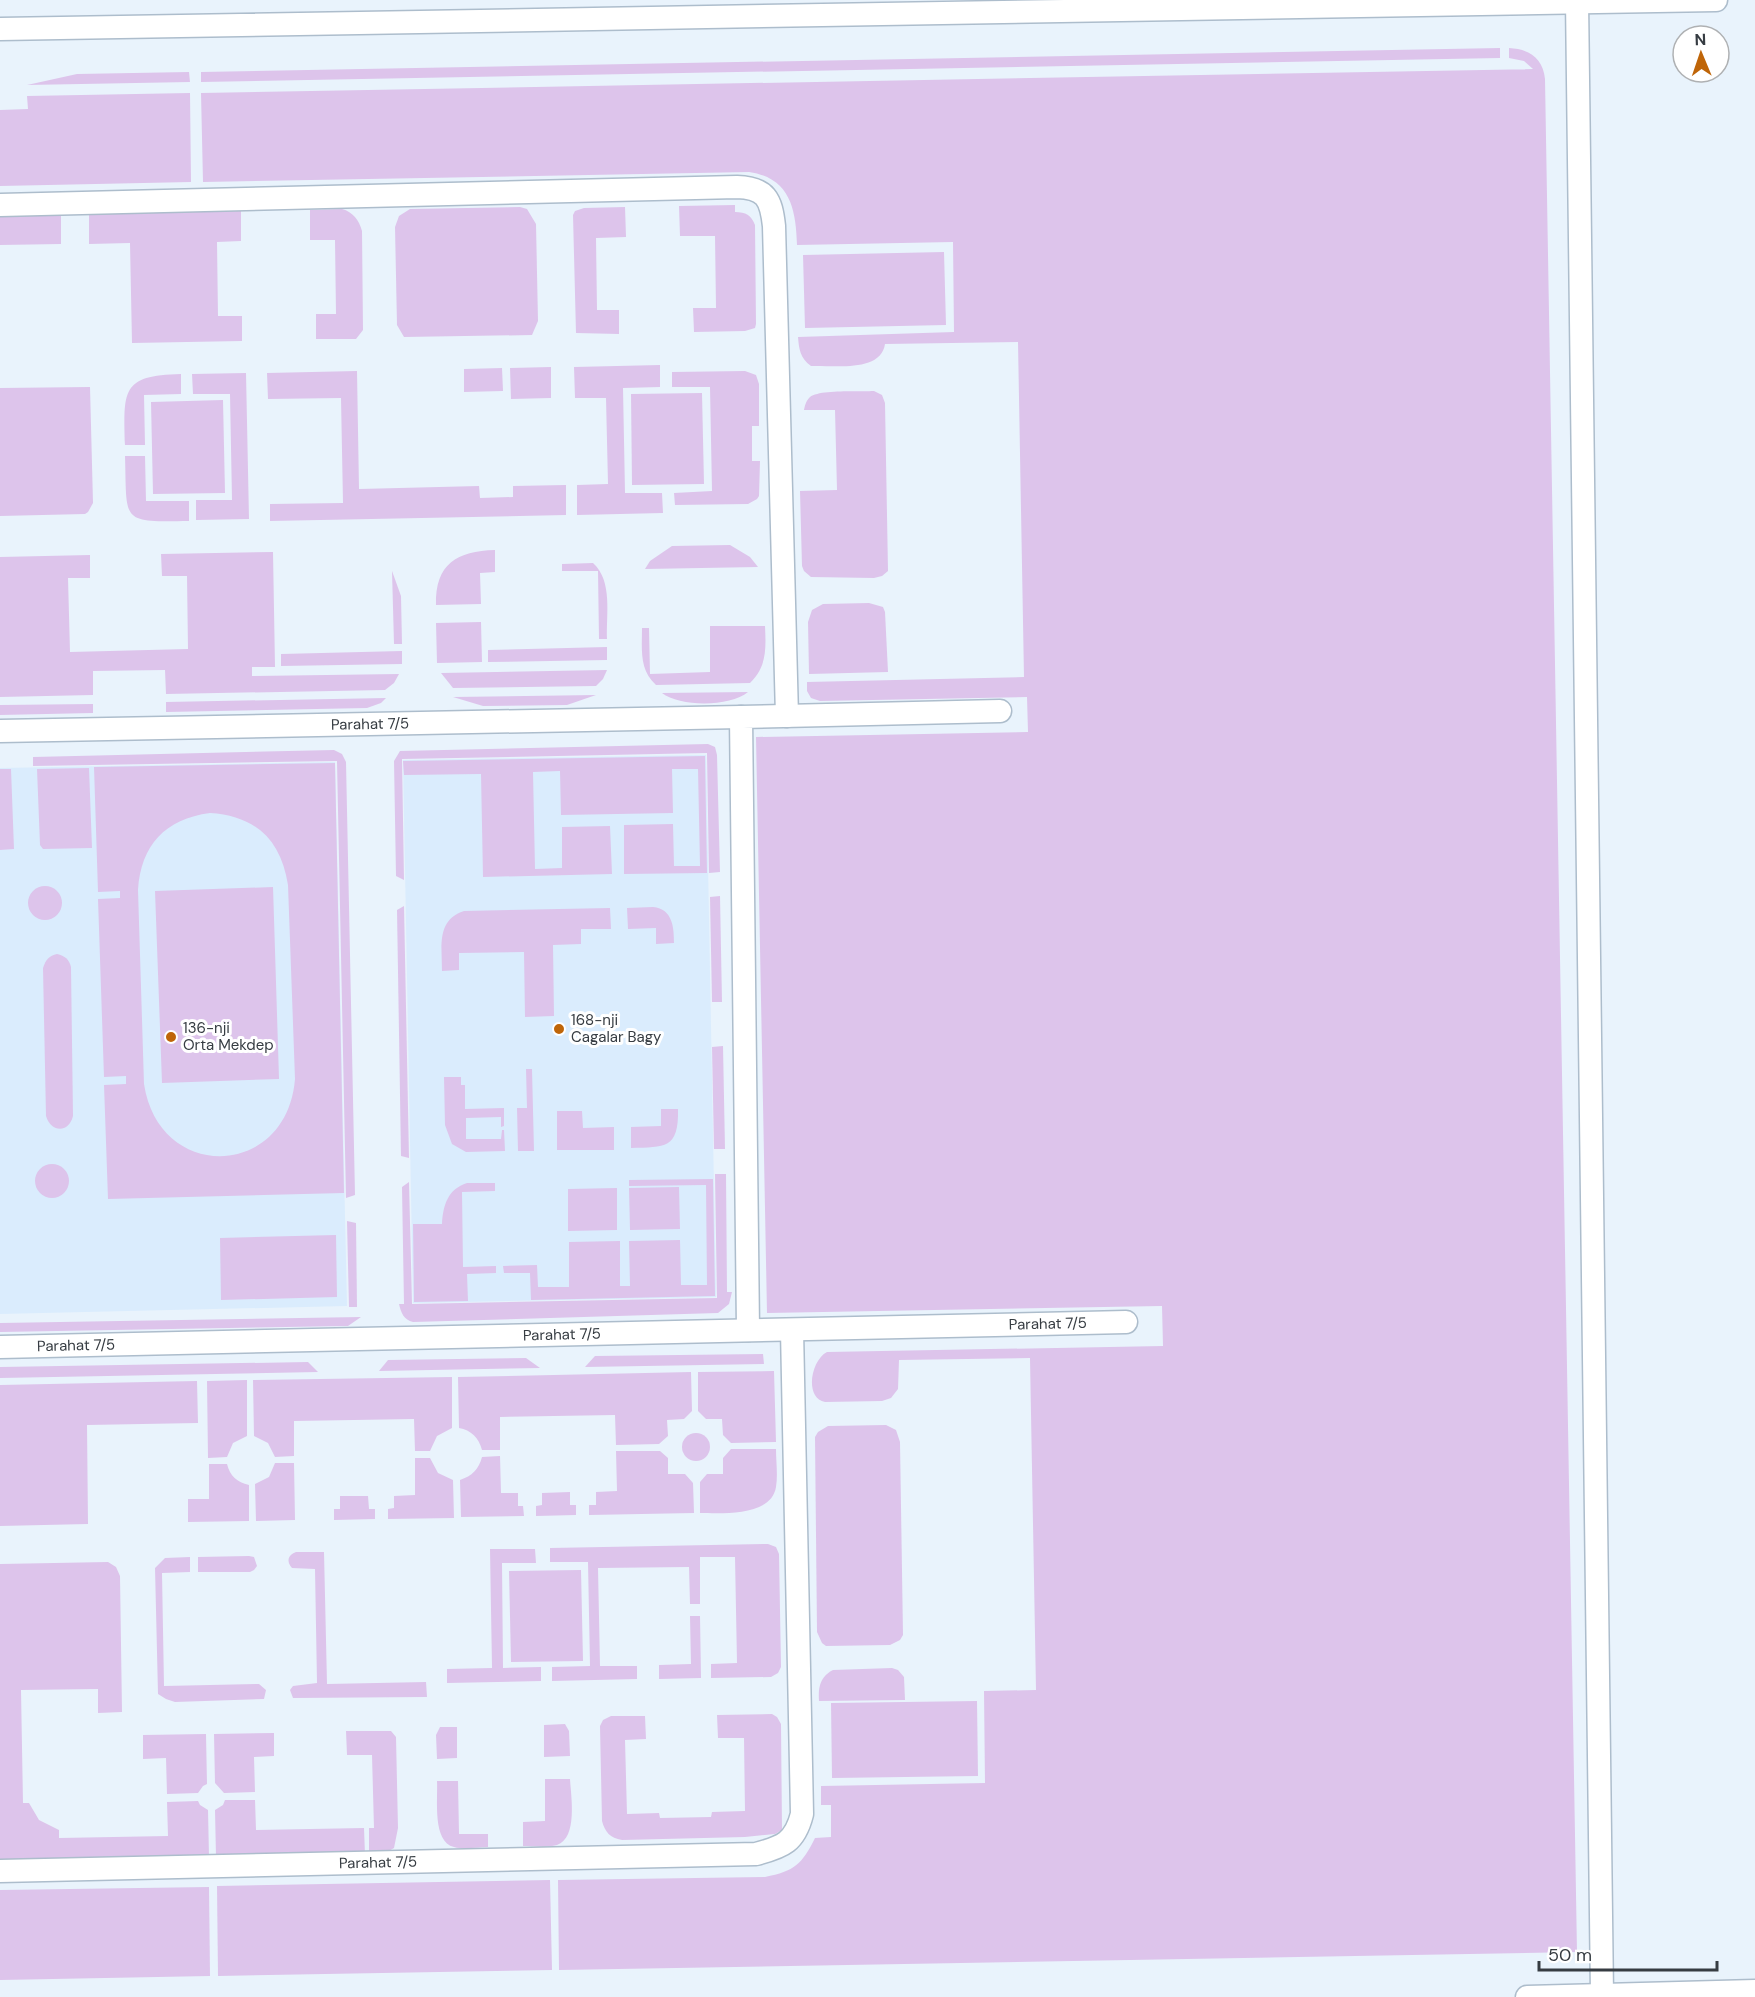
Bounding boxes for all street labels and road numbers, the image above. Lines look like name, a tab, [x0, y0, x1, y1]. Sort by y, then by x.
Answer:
street label: Parahat 7/5	[331, 713, 409, 735]
street label: Parahat 7/5	[1008, 1313, 1087, 1335]
street label: Parahat 7/5	[523, 1324, 601, 1345]
street label: Parahat 7/5	[37, 1334, 115, 1356]
street label: Parahat 7/5	[339, 1852, 417, 1873]

